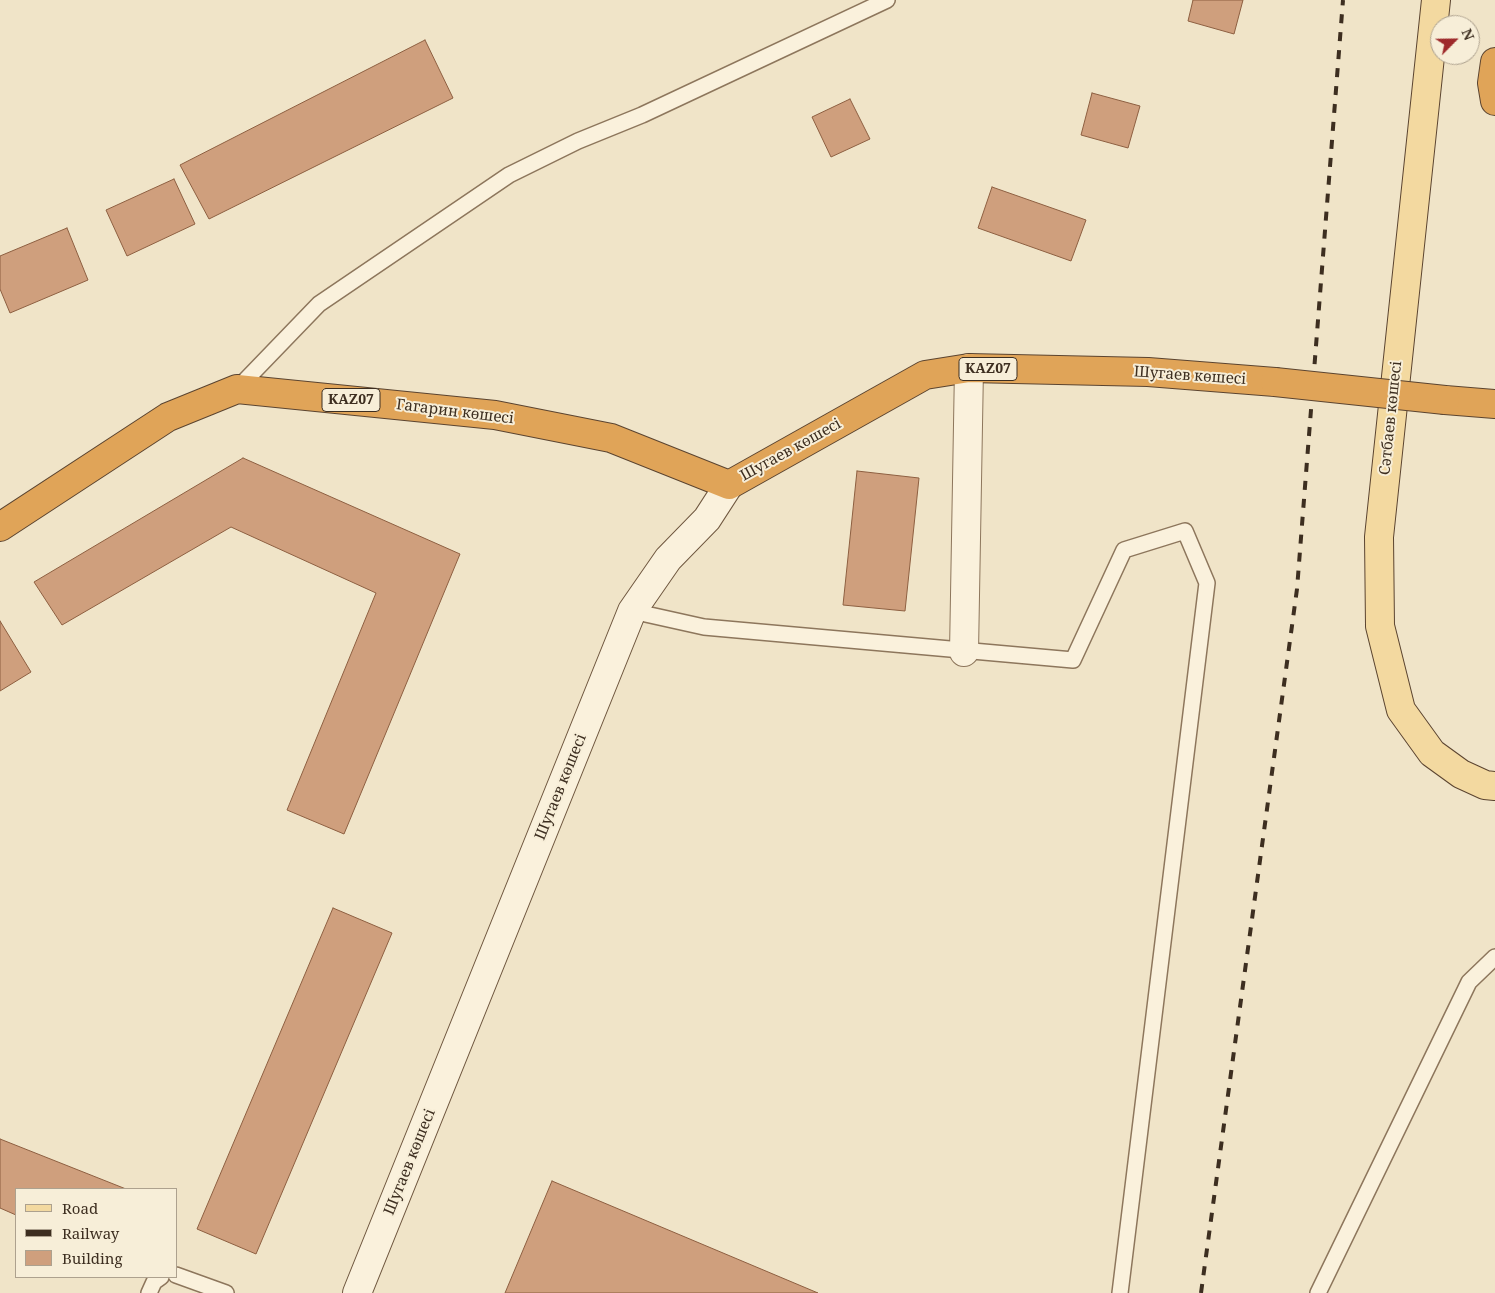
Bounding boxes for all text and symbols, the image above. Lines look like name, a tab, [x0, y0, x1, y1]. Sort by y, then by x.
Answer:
north arrow	[1430, 15, 1480, 65]
text: N	[1457, 26, 1479, 43]
road number: KAZ07	[959, 358, 1017, 380]
street label: Сәтбаев көшесі	[1376, 360, 1406, 476]
street label: Шугаев көшесі	[1133, 363, 1247, 389]
road number: KAZ07	[322, 388, 380, 412]
street label: Гагарин көшесі	[395, 396, 515, 428]
street label: Шугаев көшесі	[737, 415, 845, 485]
street label: Шугаев көшесі	[532, 731, 590, 843]
street label: Шугаев көшесі	[381, 1106, 439, 1218]
legend	[15, 1188, 178, 1278]
text: Road	[62, 1198, 98, 1218]
text: Railway	[62, 1223, 119, 1243]
text: Building	[62, 1248, 123, 1268]

